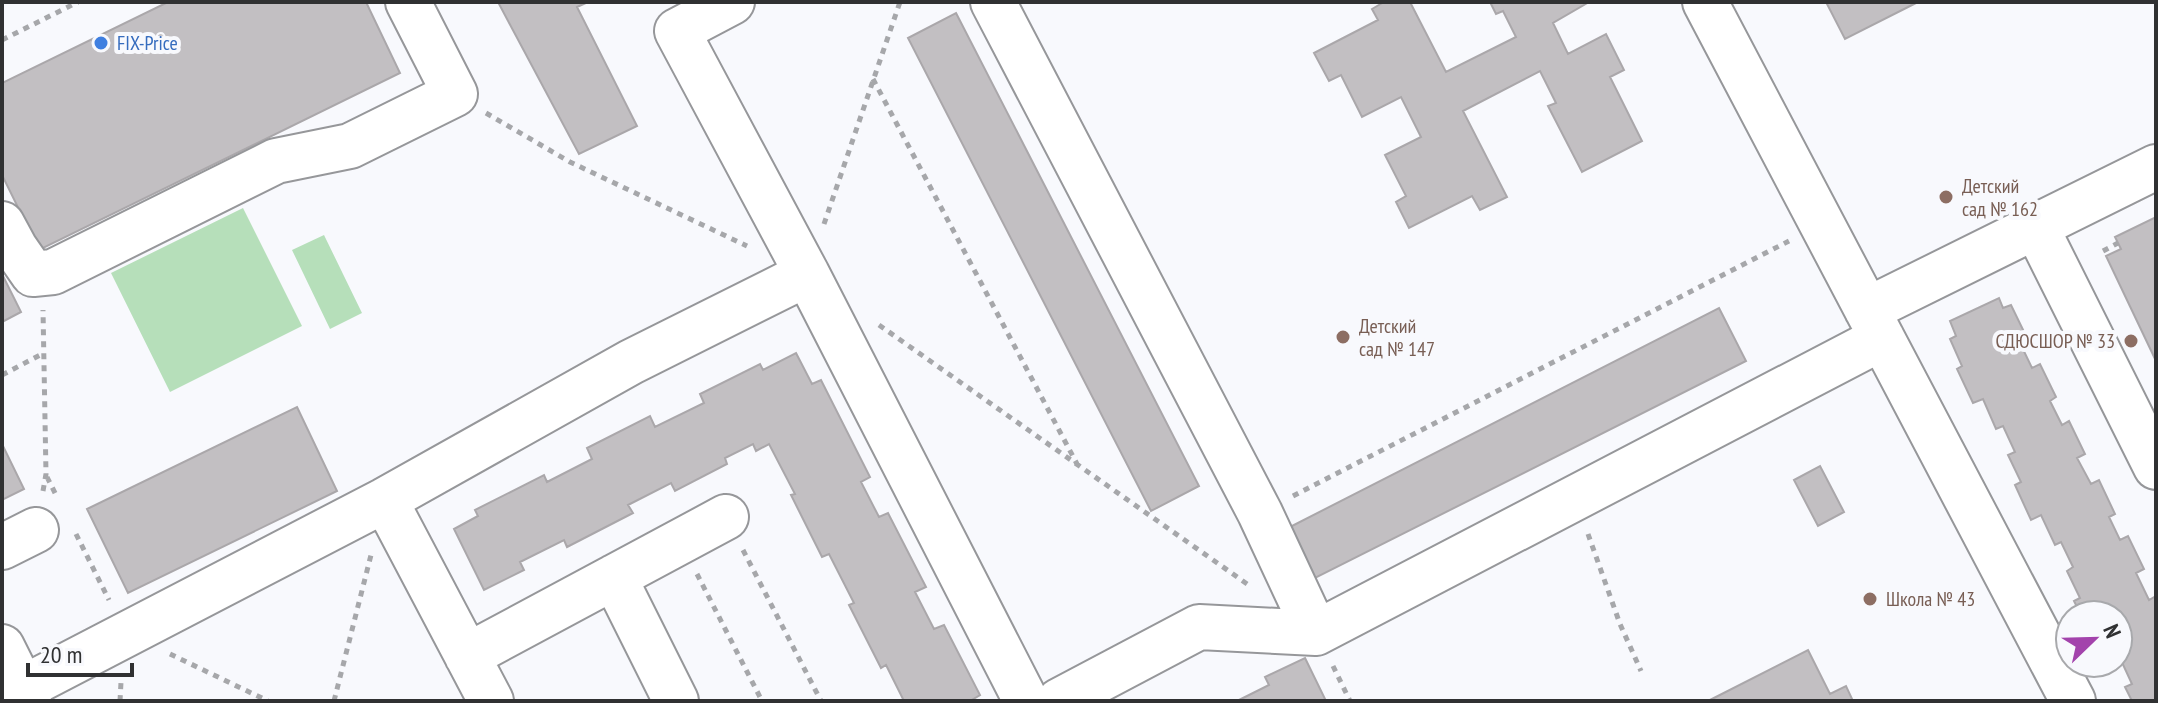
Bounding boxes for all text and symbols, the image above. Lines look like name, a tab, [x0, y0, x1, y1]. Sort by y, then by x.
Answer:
place label: FIX-Price	[117, 30, 178, 56]
marker: FIX-Price	[92, 34, 110, 52]
place label: Детский сад № 162	[1962, 173, 2038, 222]
marker: Детский сад № 162	[1937, 188, 1955, 206]
place label: Детский сад № 147	[1359, 313, 1435, 362]
marker: Детский сад № 147	[1334, 328, 1352, 346]
place label: СДЮСШОР № 33	[1995, 328, 2115, 354]
marker: СДЮСШОР № 33	[2122, 332, 2140, 350]
place label: Школа № 43	[1886, 586, 1975, 612]
marker: Школа № 43	[1861, 590, 1879, 608]
north arrow	[2054, 599, 2134, 679]
text: N	[2097, 620, 2128, 642]
scale bar	[28, 627, 132, 677]
text: 20 m	[40, 639, 82, 670]

